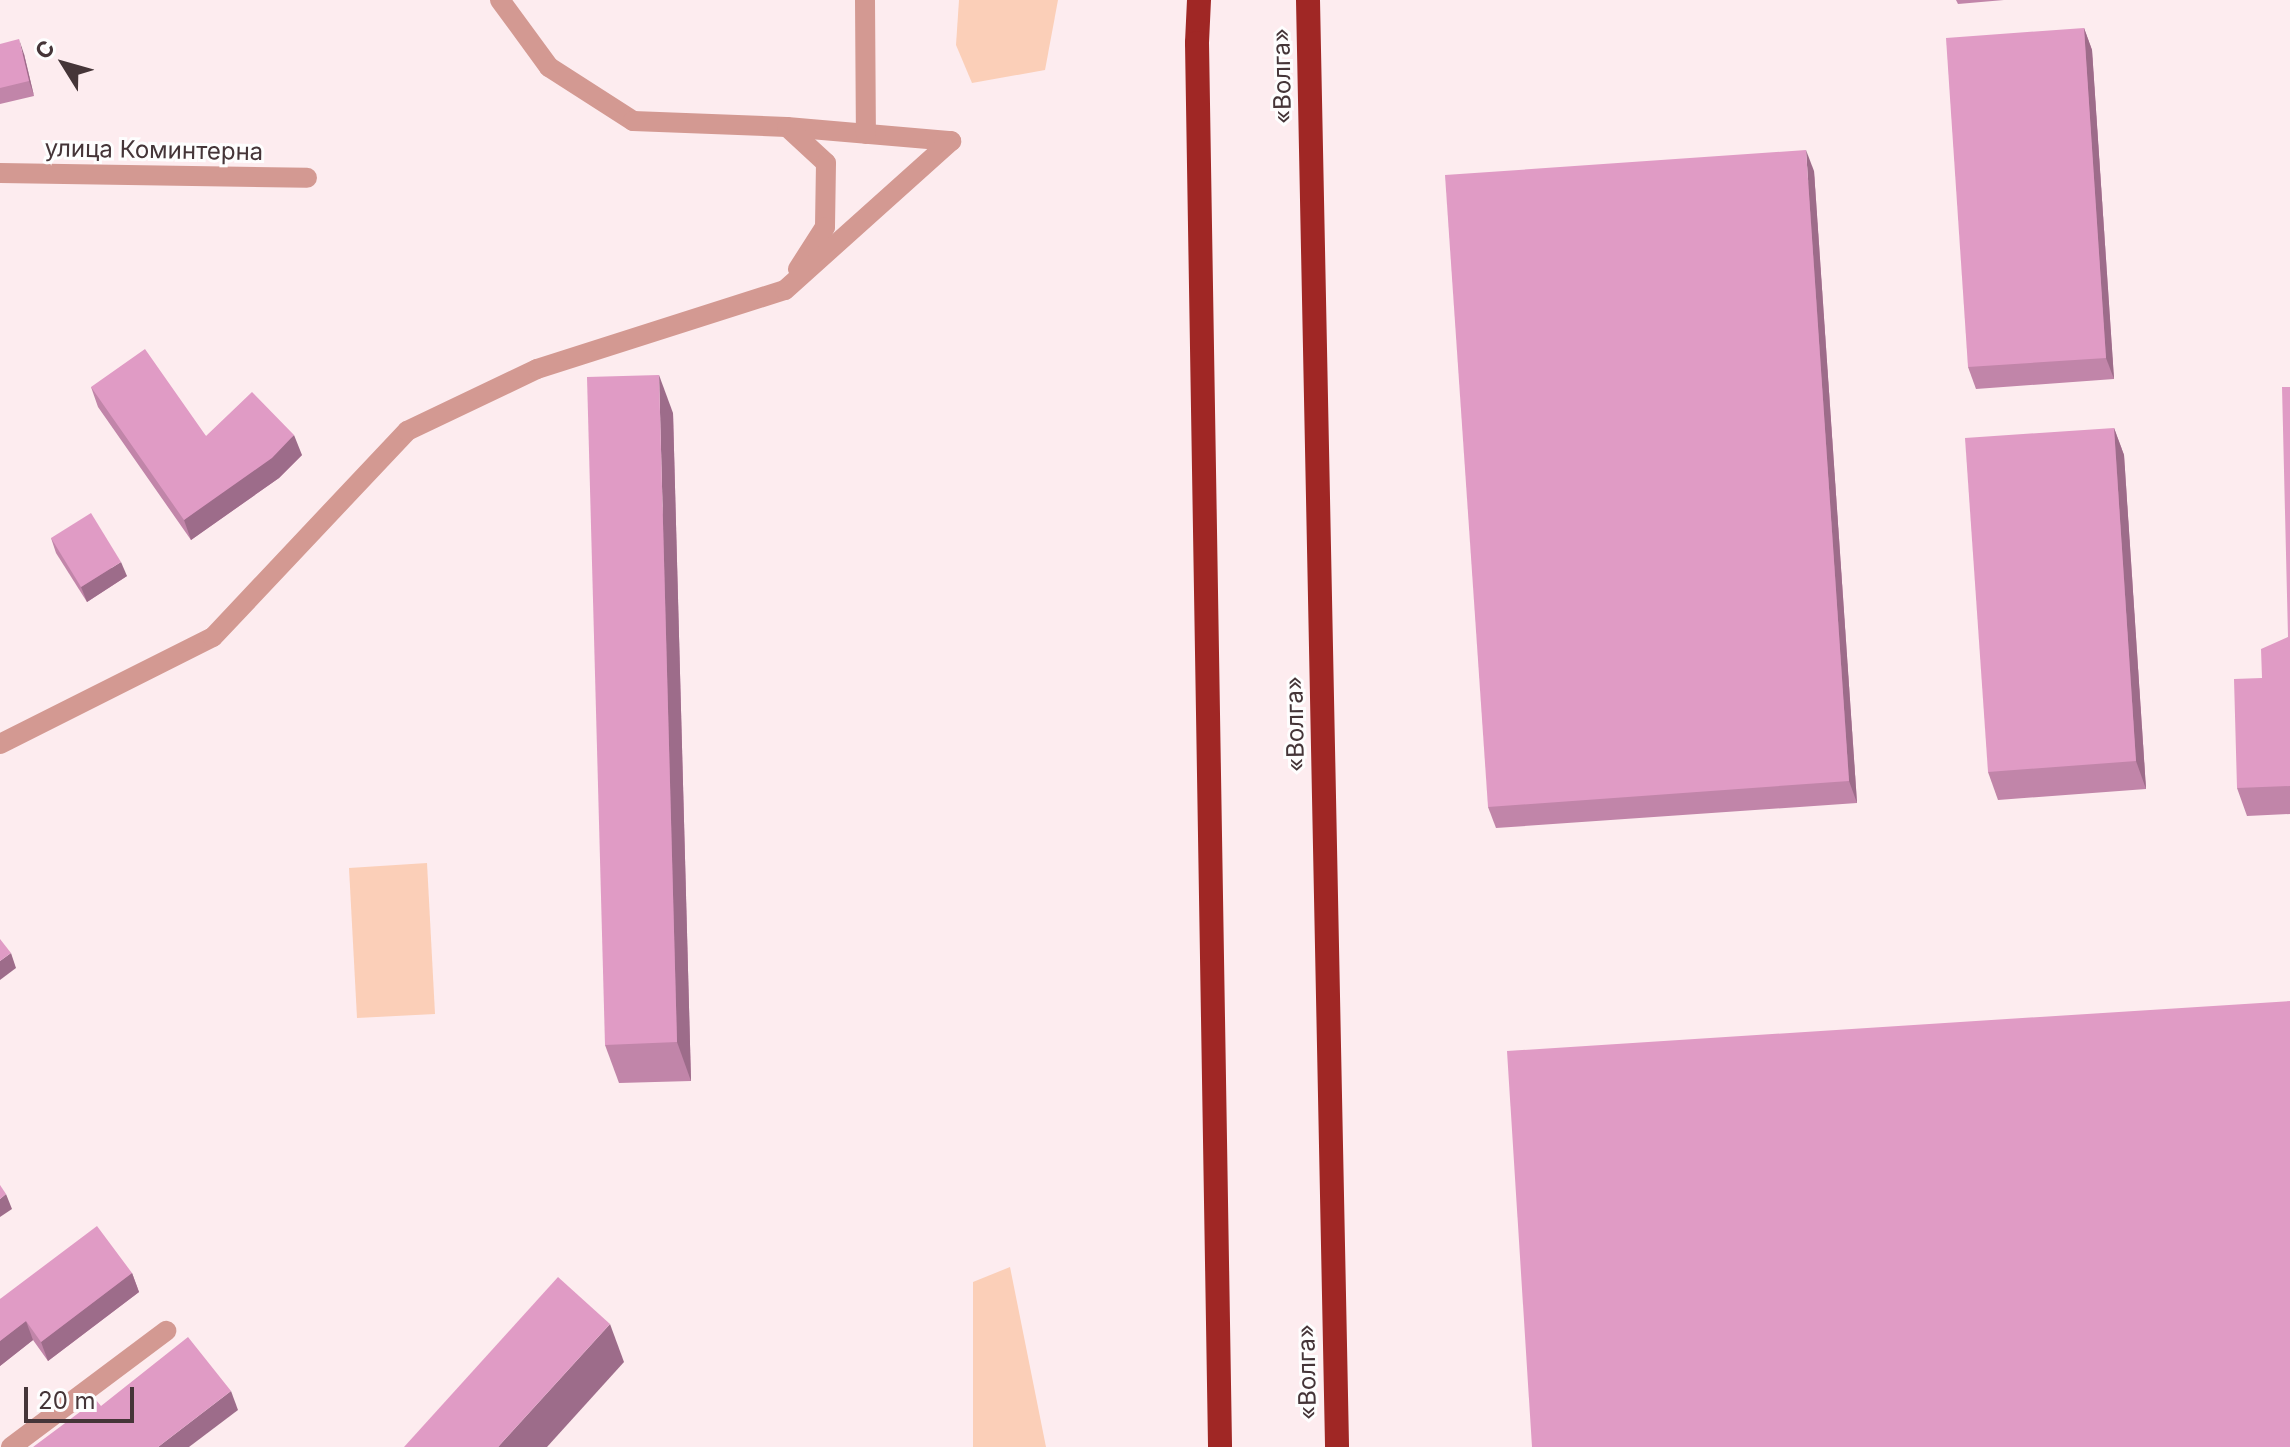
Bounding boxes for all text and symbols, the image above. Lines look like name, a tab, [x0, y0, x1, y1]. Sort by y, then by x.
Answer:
north arrow	[24, 24, 104, 104]
street label: «Волга»	[1267, 28, 1297, 124]
text: С	[30, 35, 60, 64]
street label: улица Коминтерна	[45, 134, 263, 166]
street label: «Волга»	[1280, 676, 1310, 772]
street label: «Волга»	[1292, 1324, 1322, 1420]
scale bar	[28, 1371, 138, 1421]
text: 20 m	[38, 1386, 96, 1415]

